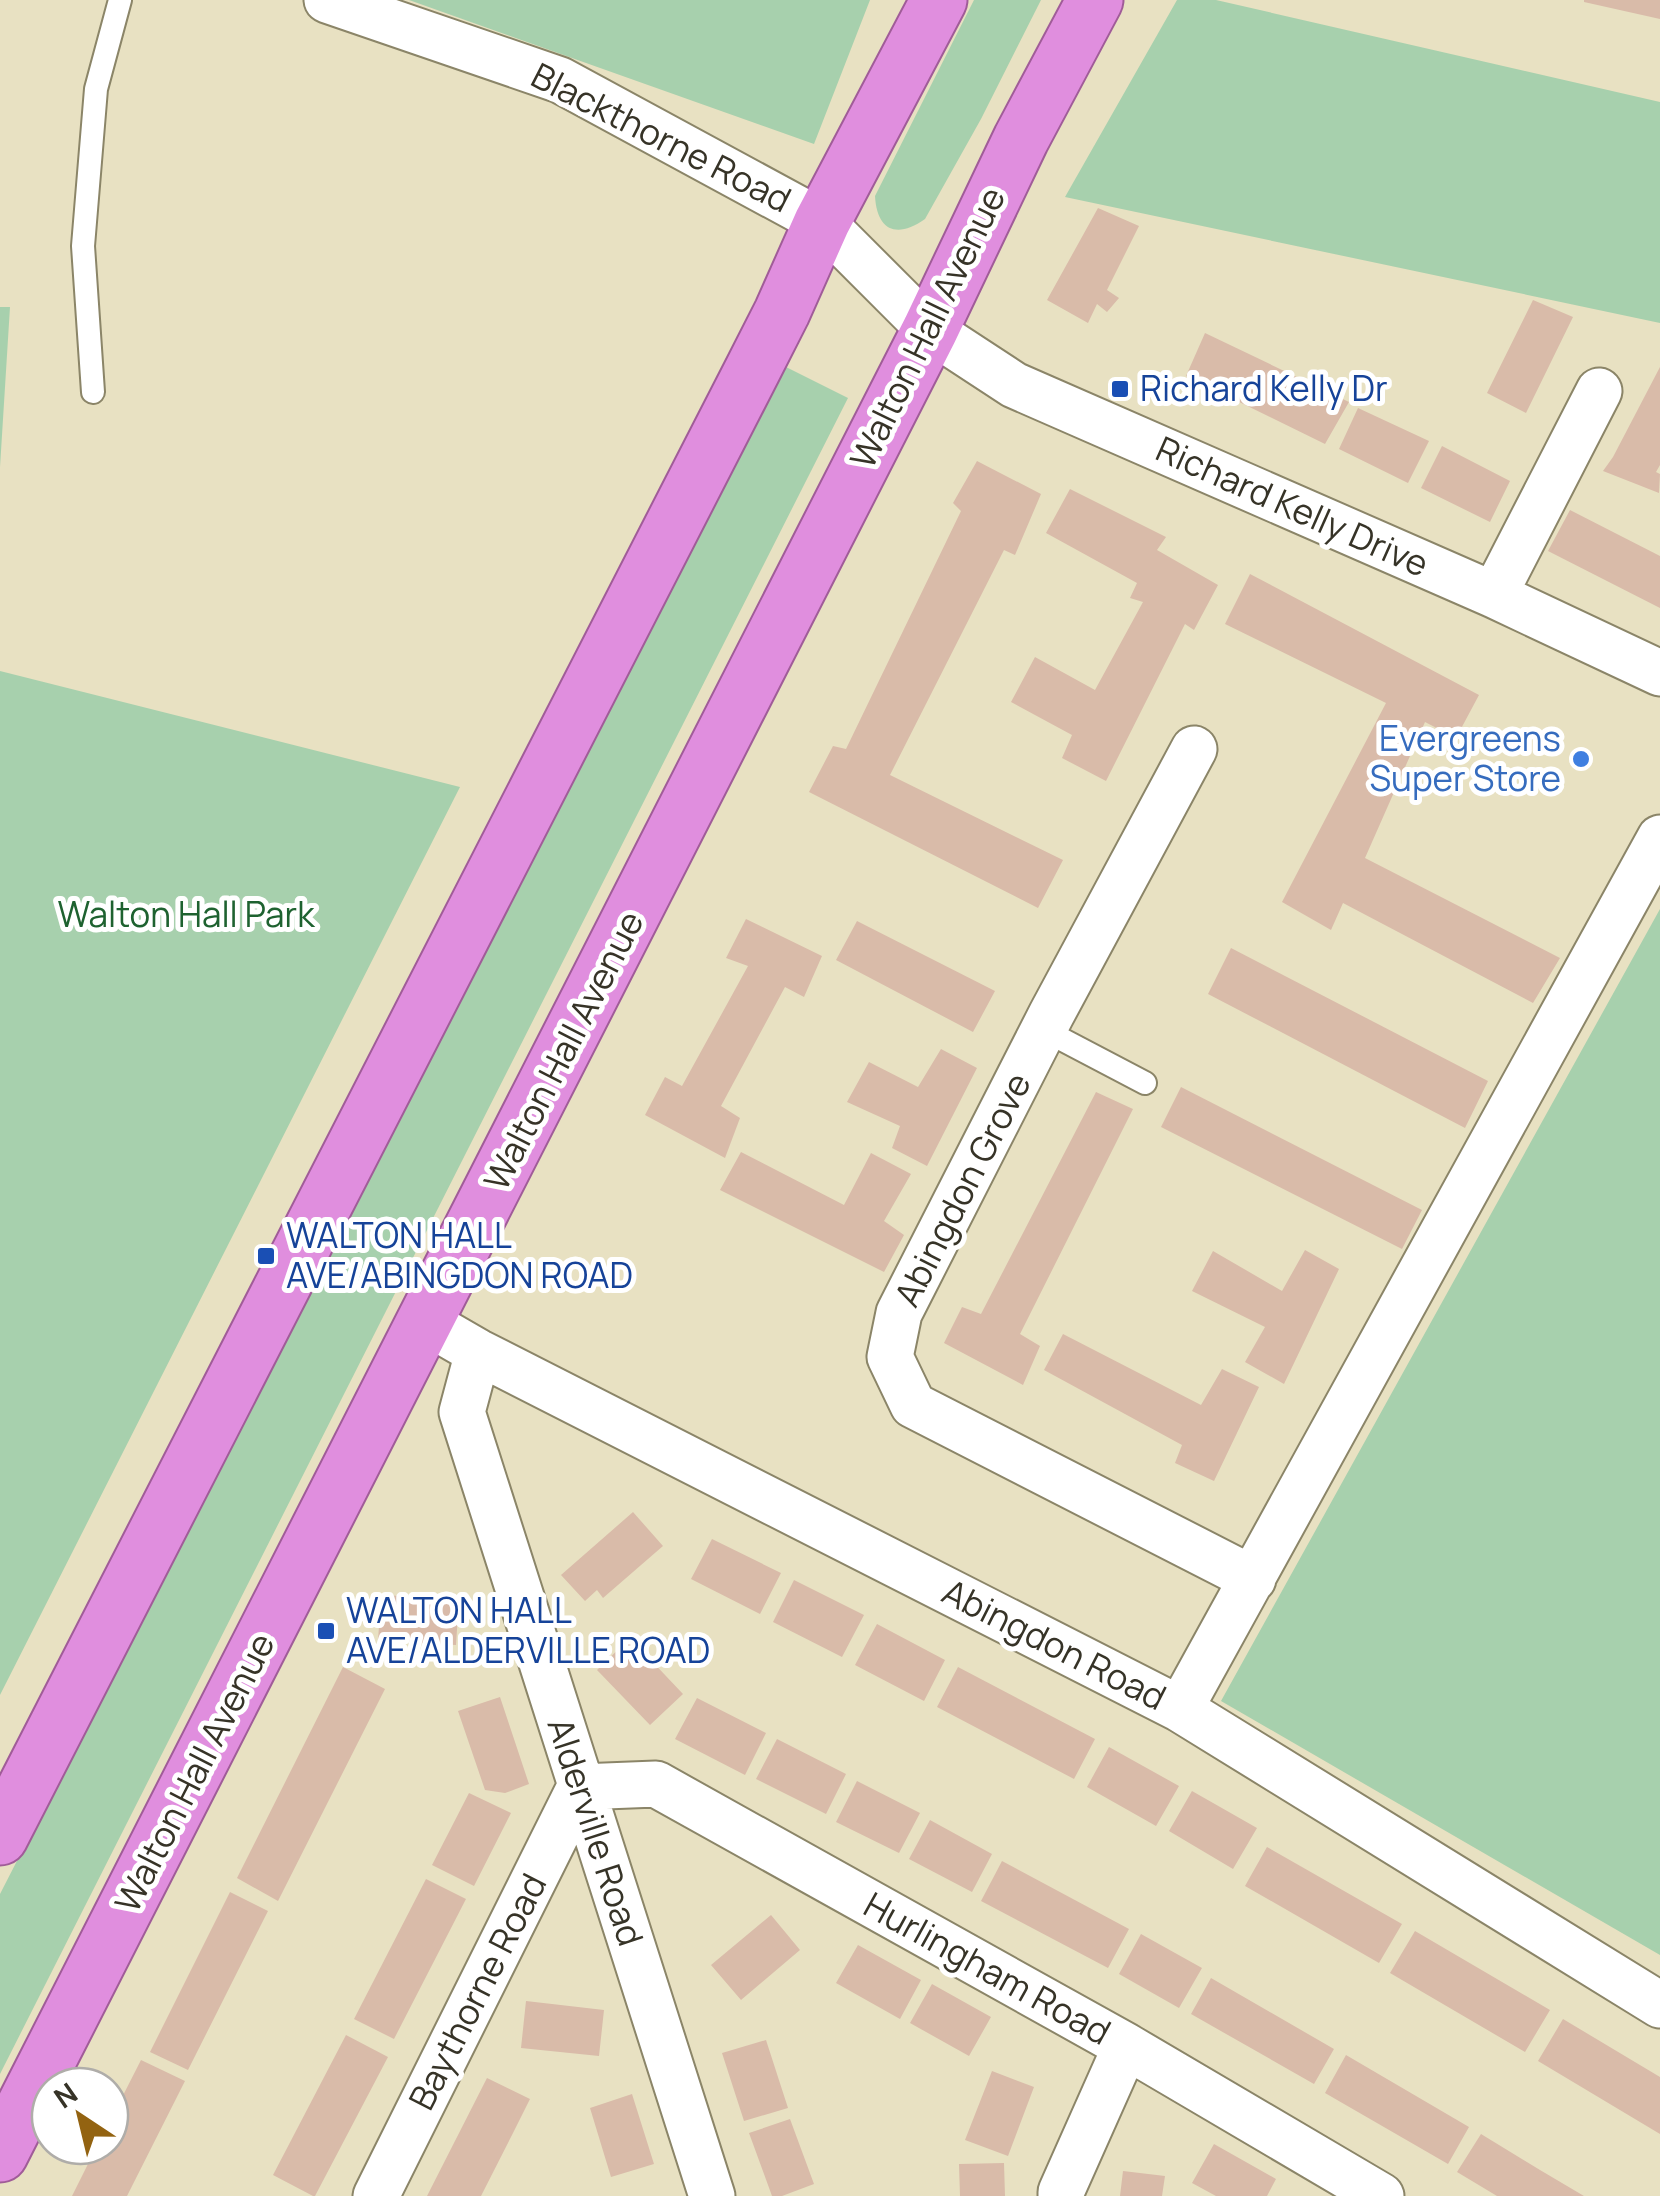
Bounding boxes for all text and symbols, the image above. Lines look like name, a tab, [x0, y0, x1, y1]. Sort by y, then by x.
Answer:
street label: Blackthorne Road	[524, 51, 799, 223]
street label: Walton Hall Avenue	[838, 179, 1016, 476]
place label: Richard Kelly Dr	[1140, 364, 1388, 412]
marker: Richard Kelly Dr	[1109, 378, 1131, 400]
street label: Richard Kelly Drive	[1149, 425, 1436, 588]
place label: Evergreens Super Store	[1370, 714, 1561, 802]
marker: Evergreens Super Store	[1570, 748, 1592, 770]
park label: Walton Hall Park	[57, 890, 316, 938]
street label: Walton Hall Avenue	[472, 903, 654, 1198]
street label: Abingdon Grove	[883, 1064, 1042, 1315]
place label: WALTON HALL AVE/ABINGDON ROAD	[286, 1211, 633, 1299]
marker: WALTON HALL AVE/ABINGDON ROAD	[255, 1245, 277, 1267]
street label: Abingdon Road	[935, 1567, 1174, 1721]
place label: WALTON HALL AVE/ALDERVILLE ROAD	[346, 1586, 710, 1674]
marker: WALTON HALL AVE/ALDERVILLE ROAD	[315, 1620, 337, 1642]
street label: Walton Hall Avenue	[103, 1625, 285, 1920]
street label: Alderville Road	[537, 1712, 655, 1952]
street label: Baythorne Road	[397, 1865, 557, 2118]
street label: Hurlingham Road	[856, 1880, 1119, 2056]
north arrow	[30, 2066, 130, 2166]
text: N	[46, 2073, 84, 2116]

